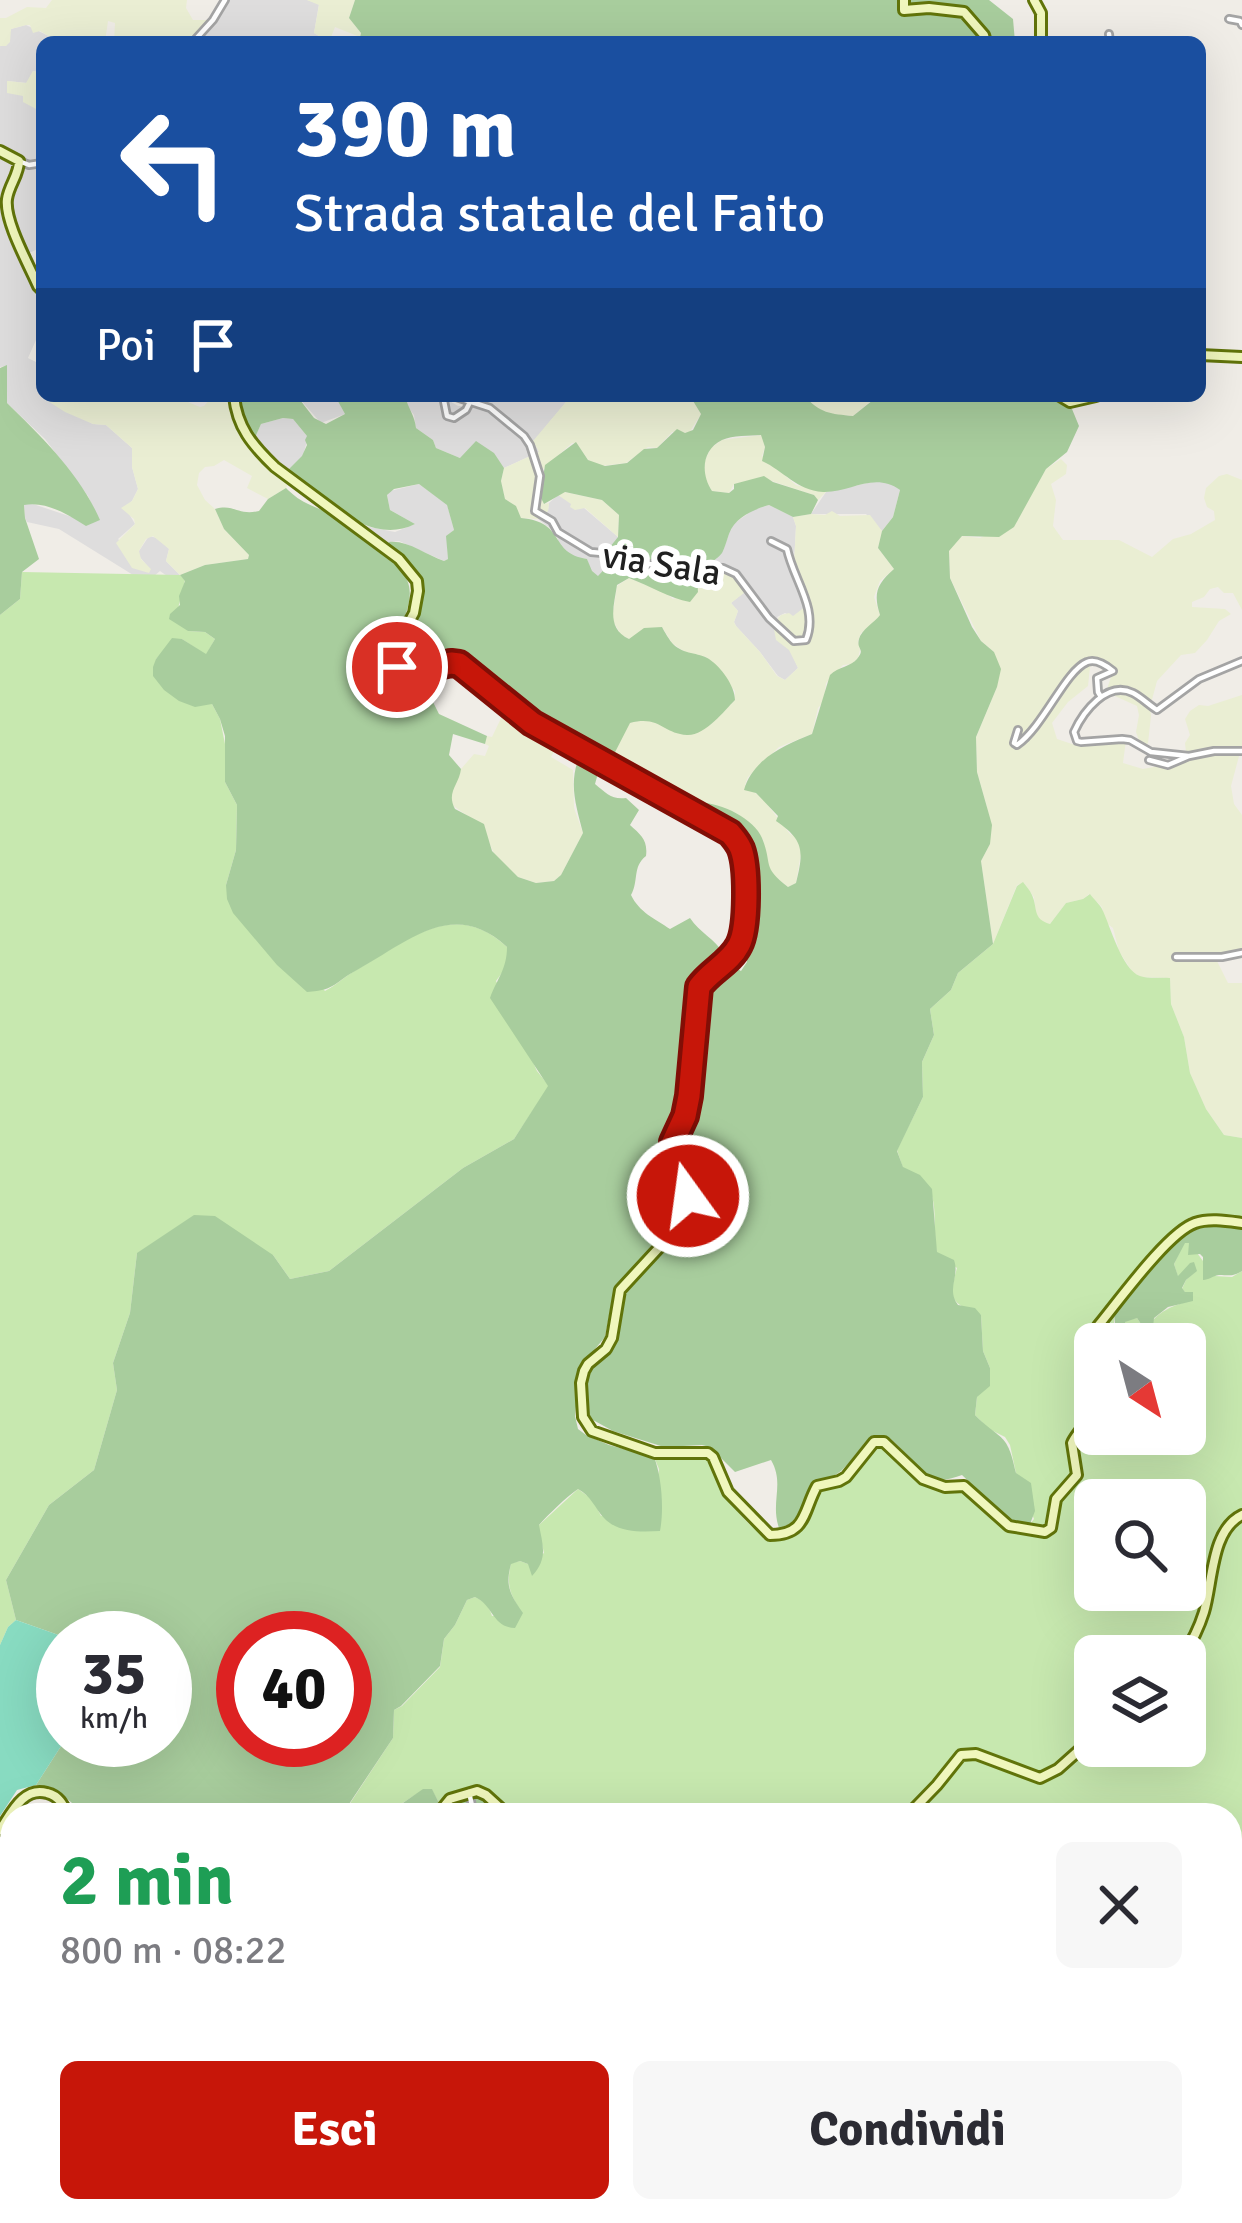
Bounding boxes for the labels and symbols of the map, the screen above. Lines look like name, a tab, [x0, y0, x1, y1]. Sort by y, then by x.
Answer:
street label: via Sala	[599, 533, 724, 596]
pin	[346, 616, 448, 718]
position arrow	[625, 1133, 751, 1259]
north arrow	[1074, 1323, 1206, 1455]
speed limit sign: 40	[216, 1611, 372, 1767]

